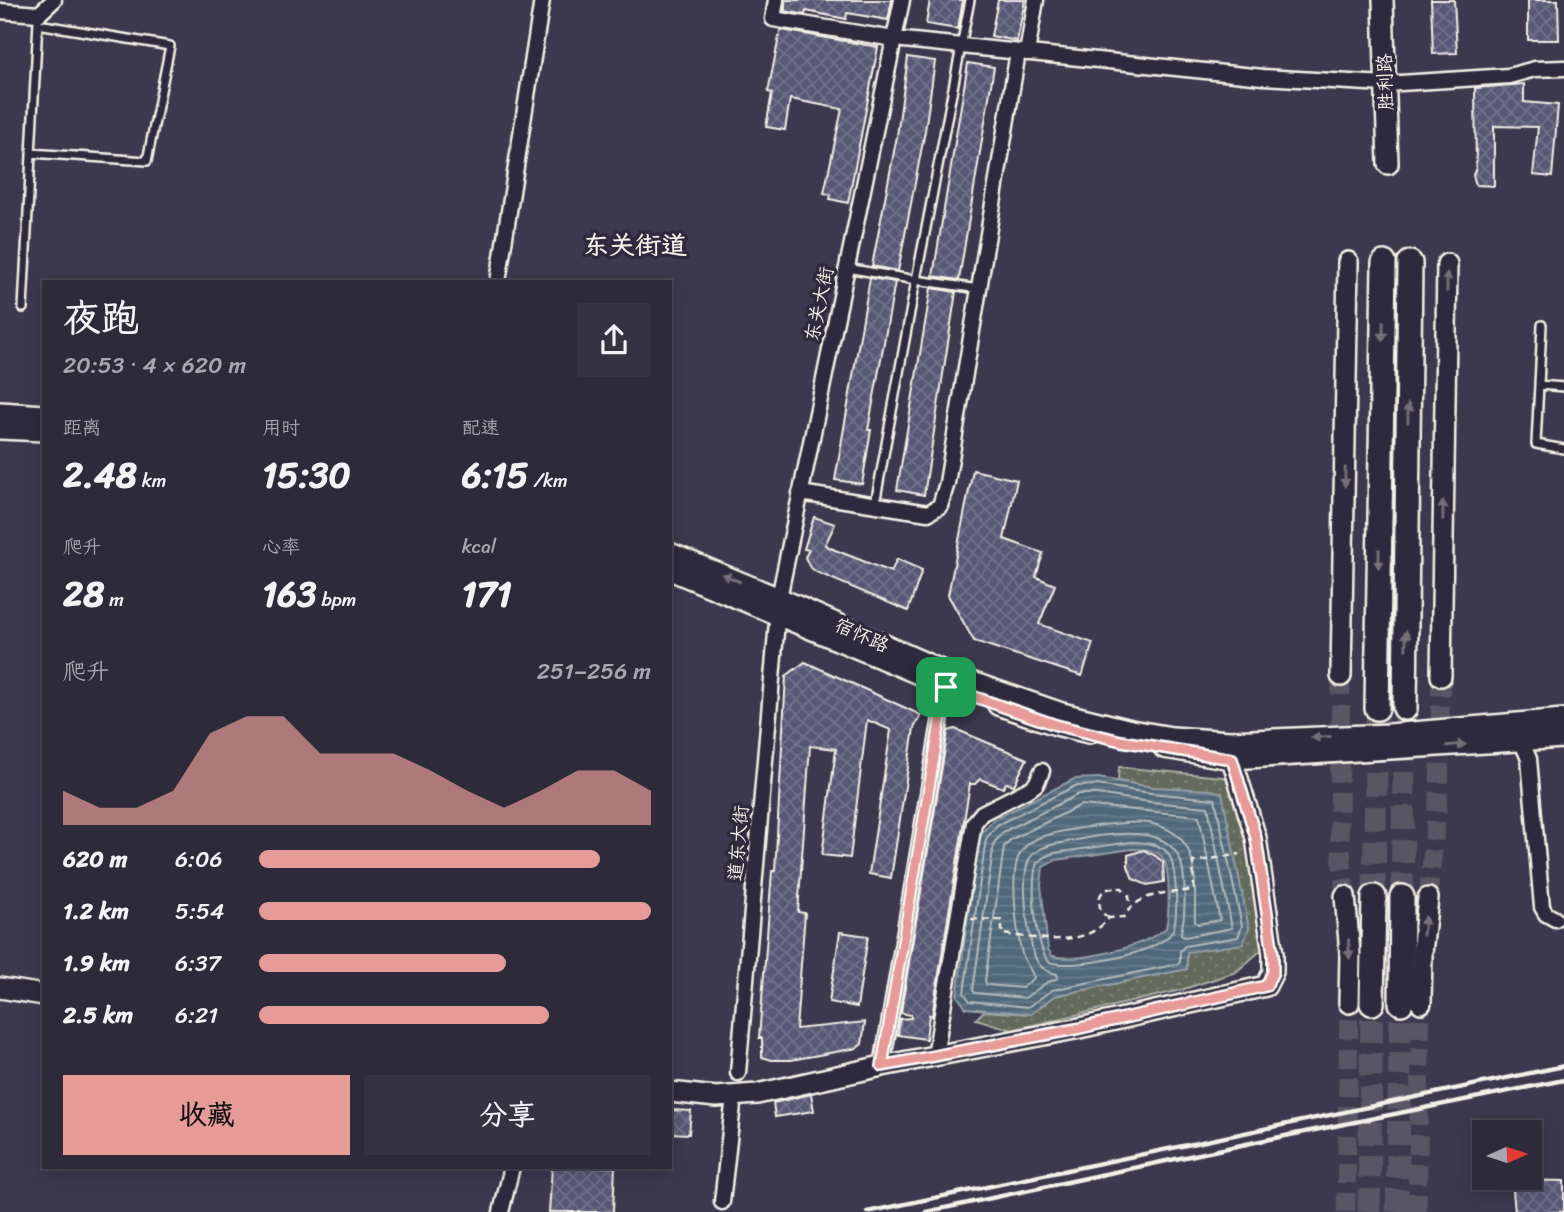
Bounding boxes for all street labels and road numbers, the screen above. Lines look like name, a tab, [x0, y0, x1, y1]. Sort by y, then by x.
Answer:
street label: 胜利路	[1368, 53, 1402, 111]
street label: 东关大街	[795, 263, 843, 345]
street label: 宿怀路	[829, 608, 895, 662]
street label: 道东大街	[718, 804, 758, 882]

